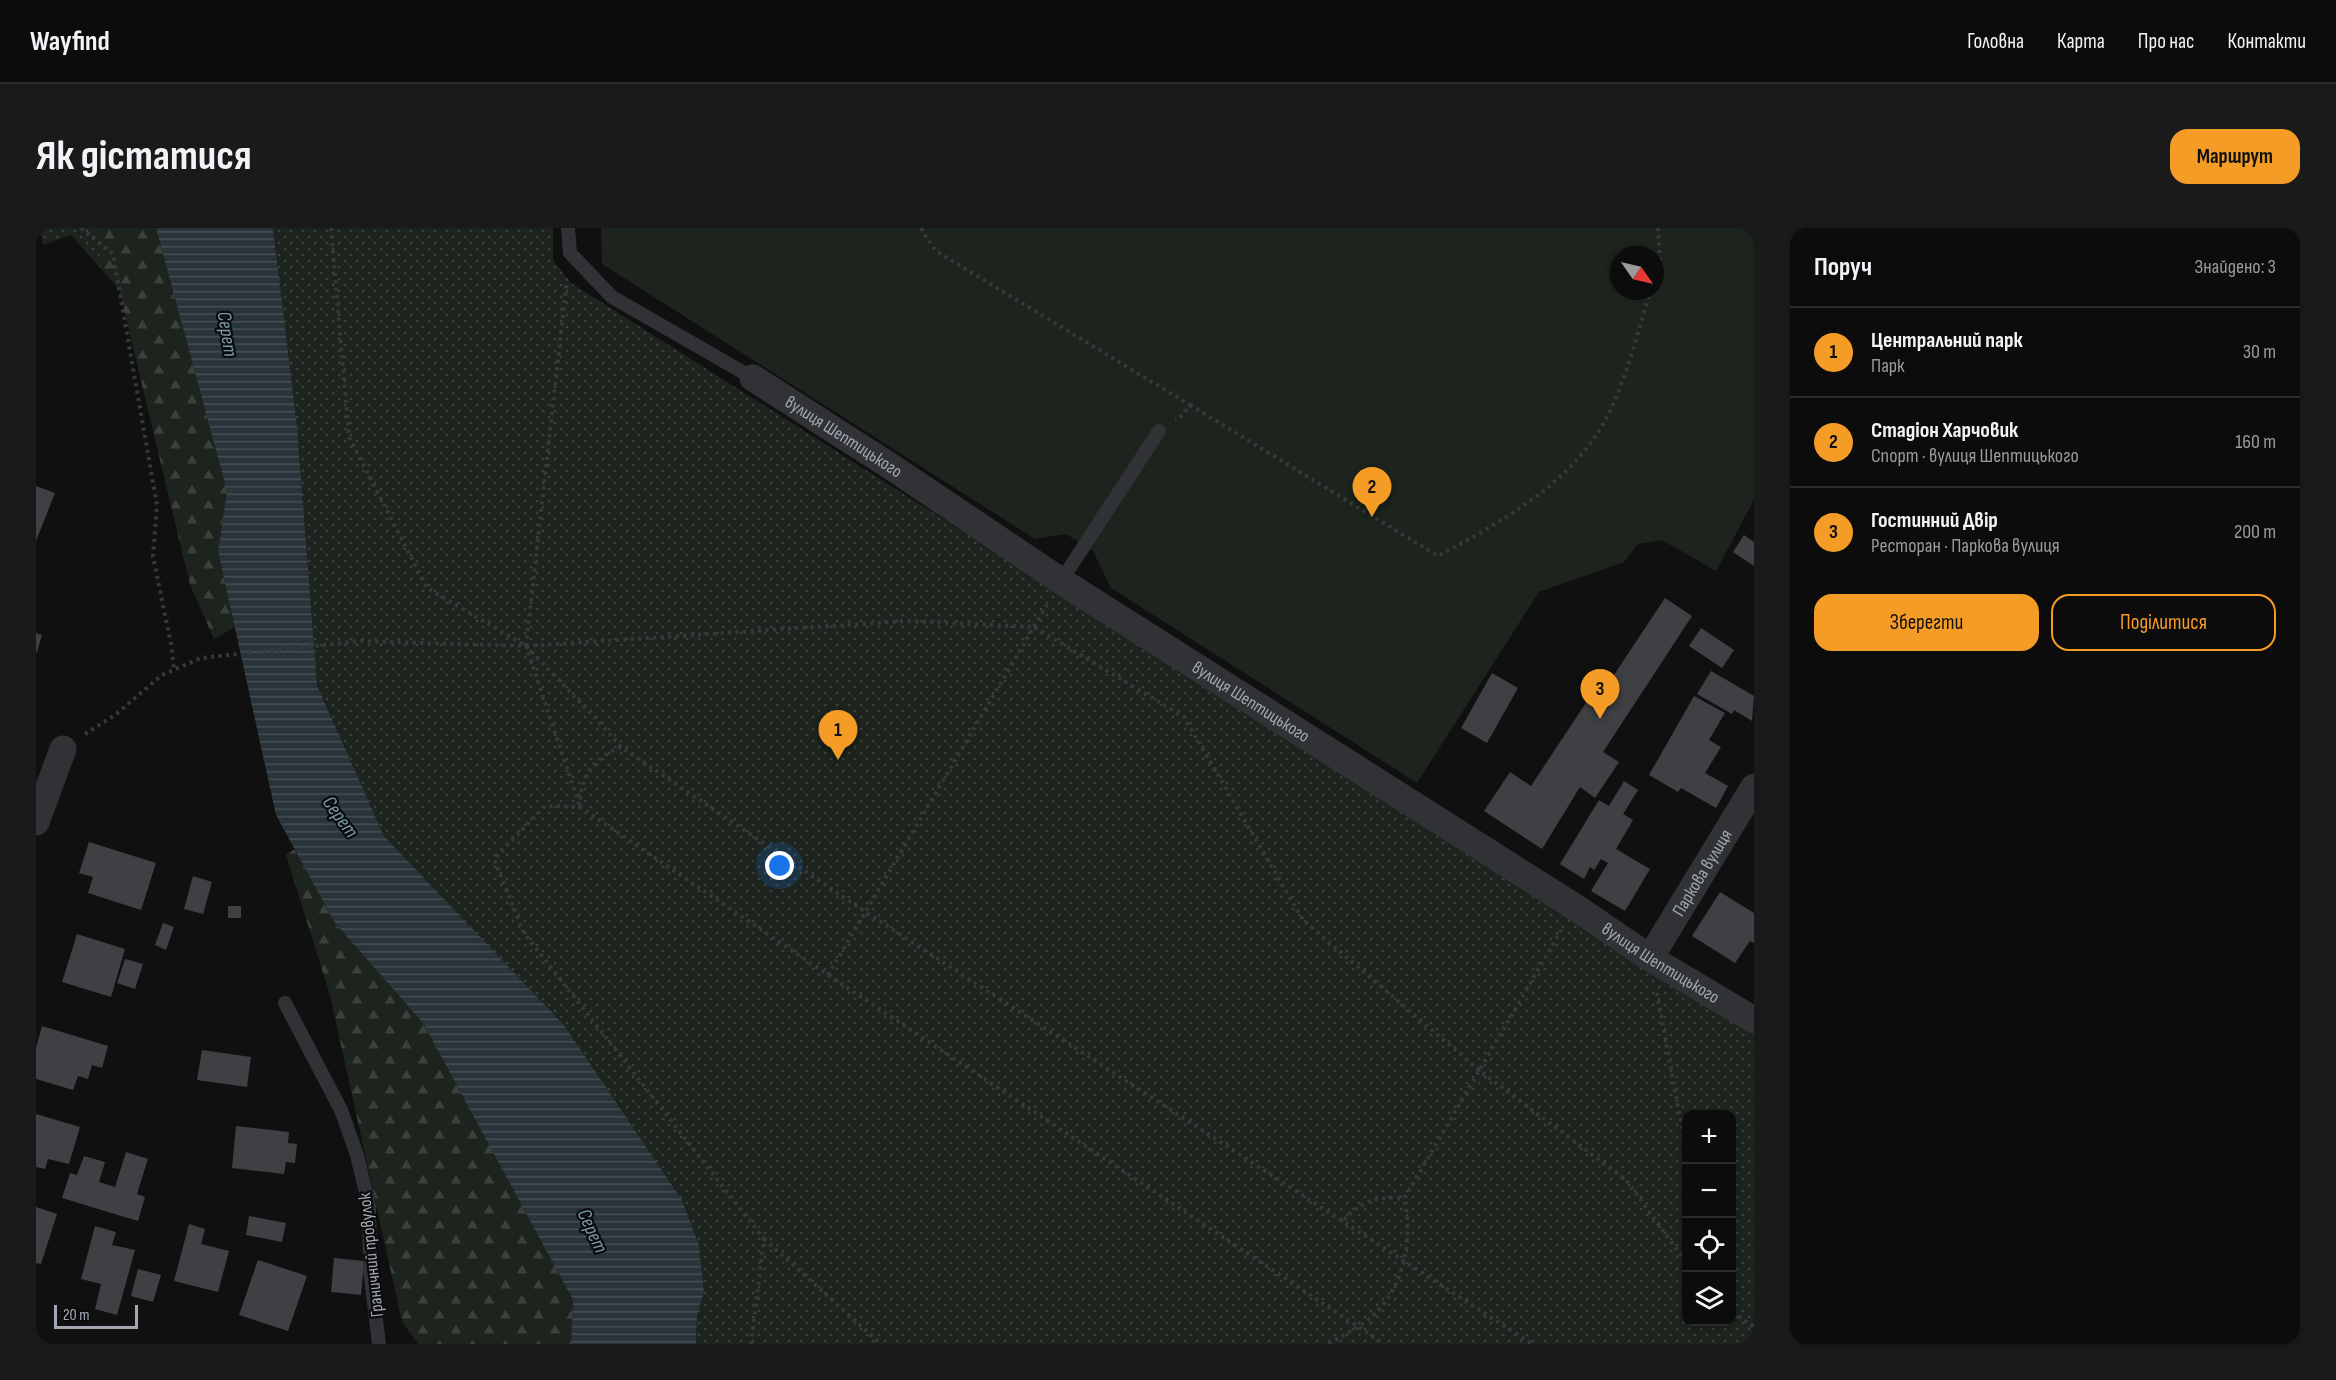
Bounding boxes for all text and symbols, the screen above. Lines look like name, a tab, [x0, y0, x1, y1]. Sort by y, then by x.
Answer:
text: Wayfind	[30, 25, 110, 58]
text: Головна	[1967, 29, 2024, 54]
text: Карта	[2057, 29, 2105, 54]
text: Про нас	[2138, 29, 2194, 54]
text: Контакти	[2227, 29, 2306, 54]
button: Маршрут	[2170, 129, 2300, 184]
text: Як дістатися	[36, 131, 252, 182]
north arrow	[1610, 246, 1664, 300]
text: Поруч	[1814, 252, 1872, 283]
text: Знайдено: 3	[2194, 255, 2276, 279]
water label: Серет	[212, 310, 242, 359]
text: Центральний парк	[1871, 327, 2023, 354]
text: 1	[1830, 340, 1837, 364]
text: 30 m	[2243, 340, 2276, 364]
text: Парк	[1871, 354, 1905, 378]
street label: вулиця Шептицького	[781, 391, 906, 482]
text: Стадіон Харчовик	[1871, 417, 2018, 444]
text: 2	[1829, 430, 1838, 454]
text: 160 m	[2235, 430, 2276, 454]
text: Спорт · вулиця Шептицького	[1871, 444, 2079, 468]
pin: 2	[1352, 468, 1392, 517]
text: Гостинний Двір	[1871, 507, 1998, 534]
text: 3	[1829, 520, 1838, 544]
text: 200 m	[2234, 520, 2276, 544]
text: Ресторан · Паркова вулиця	[1871, 534, 2060, 558]
button: Зберегти	[1814, 594, 2039, 651]
button: Поділитися	[2051, 594, 2276, 651]
street label: вулиця Шептицького	[1188, 657, 1314, 747]
pin: 3	[1580, 670, 1620, 719]
pin: 1	[818, 710, 858, 760]
water label: Серет	[317, 791, 363, 843]
street label: Паркова вулиця	[1668, 825, 1736, 920]
your location	[765, 851, 794, 880]
street label: вулиця Шептицького	[1598, 918, 1723, 1008]
map controls	[1682, 1110, 1736, 1326]
button: +	[1682, 1110, 1736, 1164]
button: −	[1682, 1164, 1736, 1218]
street label: Граничний провулок	[354, 1192, 388, 1318]
water label: Серет	[571, 1205, 613, 1257]
button: locate	[1682, 1218, 1736, 1272]
button: layers	[1682, 1272, 1736, 1326]
scale bar	[54, 1302, 138, 1330]
text: 20 m	[63, 1306, 90, 1325]

